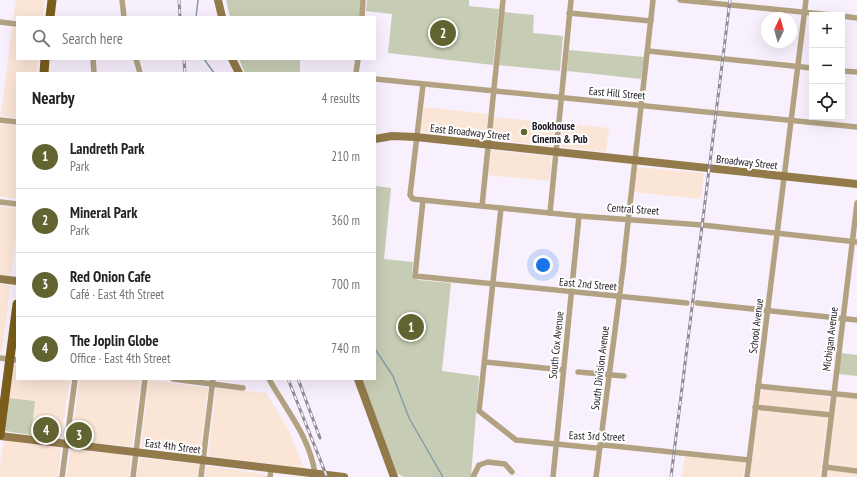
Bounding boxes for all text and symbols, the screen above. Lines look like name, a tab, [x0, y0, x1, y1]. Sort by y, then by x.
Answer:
north arrow	[761, 12, 797, 48]
map controls	[809, 12, 845, 120]
button: +	[809, 12, 845, 48]
search box	[16, 16, 376, 60]
pin: 2	[430, 18, 456, 48]
icon: search	[30, 27, 52, 49]
text: Search here	[62, 29, 123, 48]
button: −	[809, 48, 845, 84]
street label: East Hill Street	[588, 84, 646, 102]
button: locate	[809, 84, 845, 120]
text: Nearby	[32, 87, 75, 109]
text: 4 results	[321, 90, 360, 107]
place label: Bookhouse Cinema & Pub	[532, 119, 588, 146]
street label: East Broadway Street	[429, 121, 511, 143]
marker: Bookhouse Cinema & Pub	[519, 127, 529, 137]
text: Landreth Park	[70, 139, 145, 158]
text: 1	[42, 148, 48, 165]
text: 210 m	[331, 148, 360, 165]
street label: Broadway Street	[715, 152, 779, 172]
text: Park	[70, 158, 89, 175]
street label: Central Street	[606, 200, 660, 218]
text: Mineral Park	[70, 203, 137, 222]
text: 2	[42, 212, 48, 229]
text: 360 m	[331, 212, 360, 229]
text: Park	[70, 222, 89, 239]
your location	[533, 255, 553, 275]
text: Red Onion Cafe	[70, 267, 151, 286]
street label: East 2nd Street	[559, 275, 617, 293]
text: 3	[42, 276, 48, 293]
text: 700 m	[331, 276, 360, 293]
text: Café · East 4th Street	[70, 286, 164, 303]
street label: School Avenue	[746, 297, 766, 354]
street label: Michigan Avenue	[819, 306, 841, 372]
street label: South Cox Avenue	[545, 310, 567, 379]
pin: 1	[398, 312, 424, 342]
street label: South Division Avenue	[588, 325, 612, 411]
text: The Joplin Globe	[70, 331, 159, 350]
text: 4	[42, 340, 48, 357]
text: 740 m	[331, 340, 360, 357]
text: Office · East 4th Street	[70, 350, 171, 367]
pin: 4	[33, 415, 59, 445]
pin: 3	[66, 420, 92, 450]
street label: East 3rd Street	[569, 428, 625, 444]
street label: East 4th Street	[144, 436, 202, 456]

